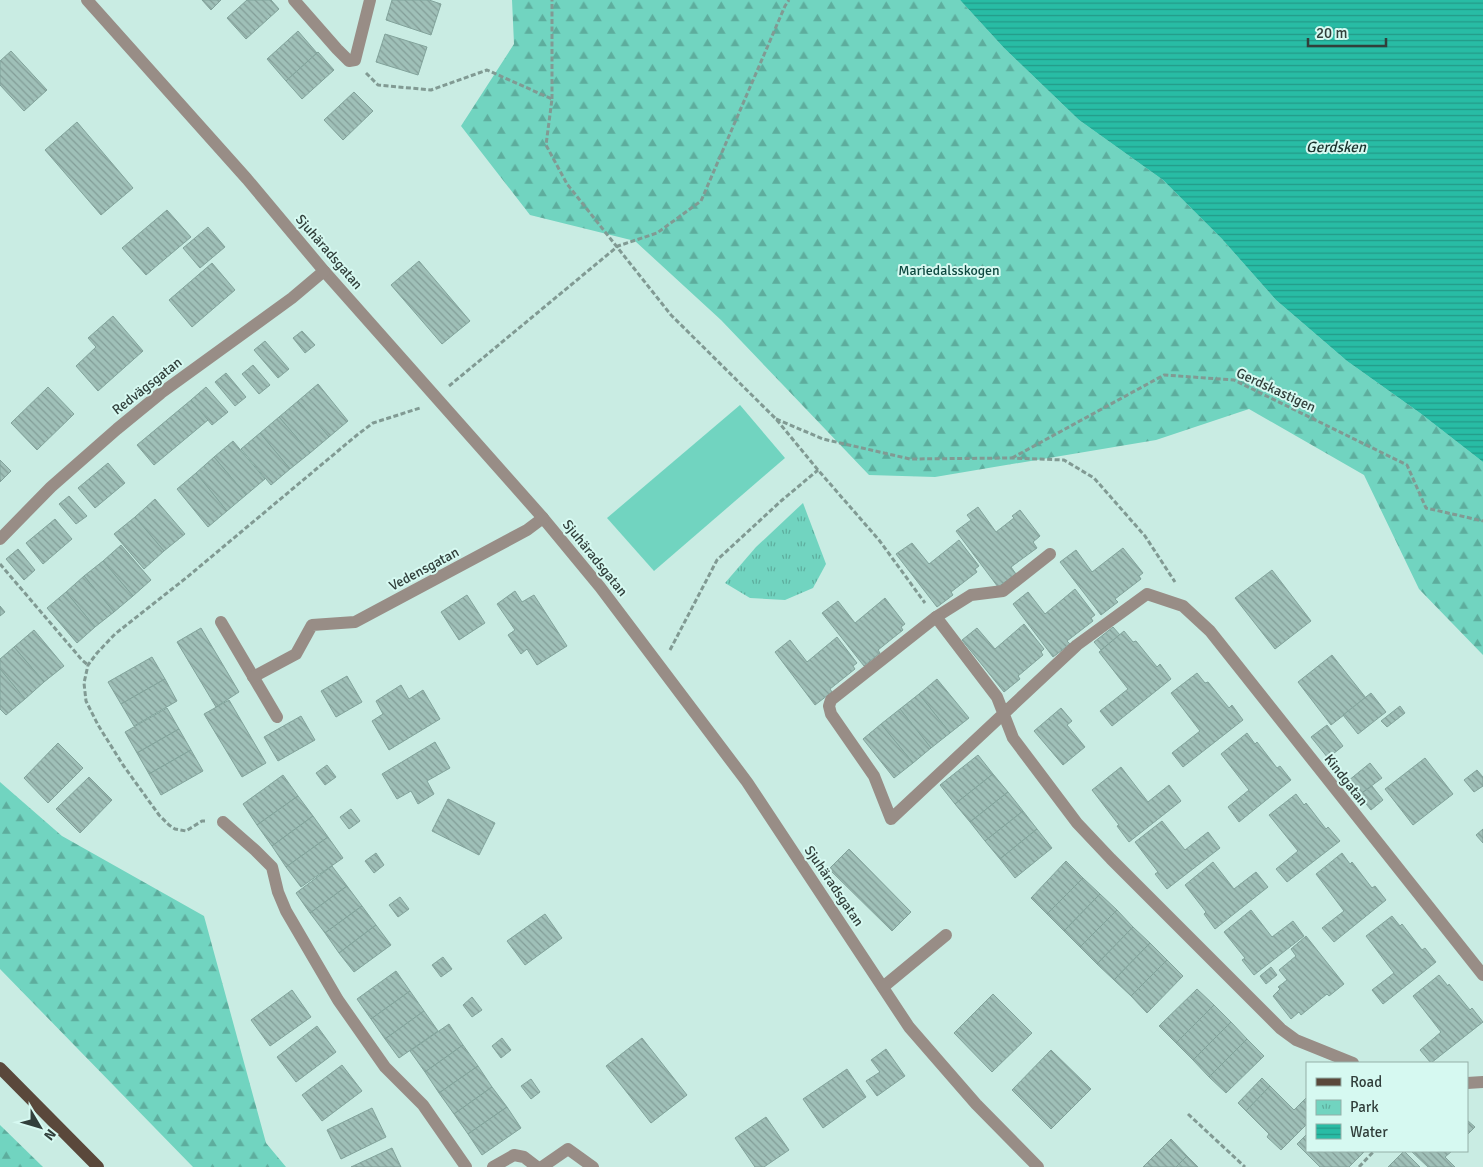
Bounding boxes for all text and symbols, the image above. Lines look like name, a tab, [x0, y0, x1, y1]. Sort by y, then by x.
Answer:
scale bar	[1308, 15, 1386, 47]
text: 20 m	[1316, 24, 1347, 42]
water label: Gerdsken	[1306, 138, 1367, 156]
street label: Sjuhäradsgatan	[292, 211, 366, 293]
park label: Mariedalsskogen	[898, 262, 1000, 279]
street label: Redvägsgatan	[109, 354, 185, 418]
street label: Gerdskastigen	[1234, 364, 1318, 416]
street label: Sjuhäradsgatan	[559, 516, 631, 600]
street label: Vedensgatan	[386, 544, 462, 594]
street label: Kindgatan	[1320, 751, 1372, 809]
street label: Sjuhäradsgatan	[801, 842, 867, 930]
legend	[1306, 1062, 1468, 1152]
text: Road	[1350, 1073, 1382, 1091]
text: Park	[1350, 1098, 1379, 1116]
north arrow	[15, 1102, 65, 1152]
text: Water	[1350, 1123, 1388, 1141]
text: N	[40, 1126, 60, 1144]

